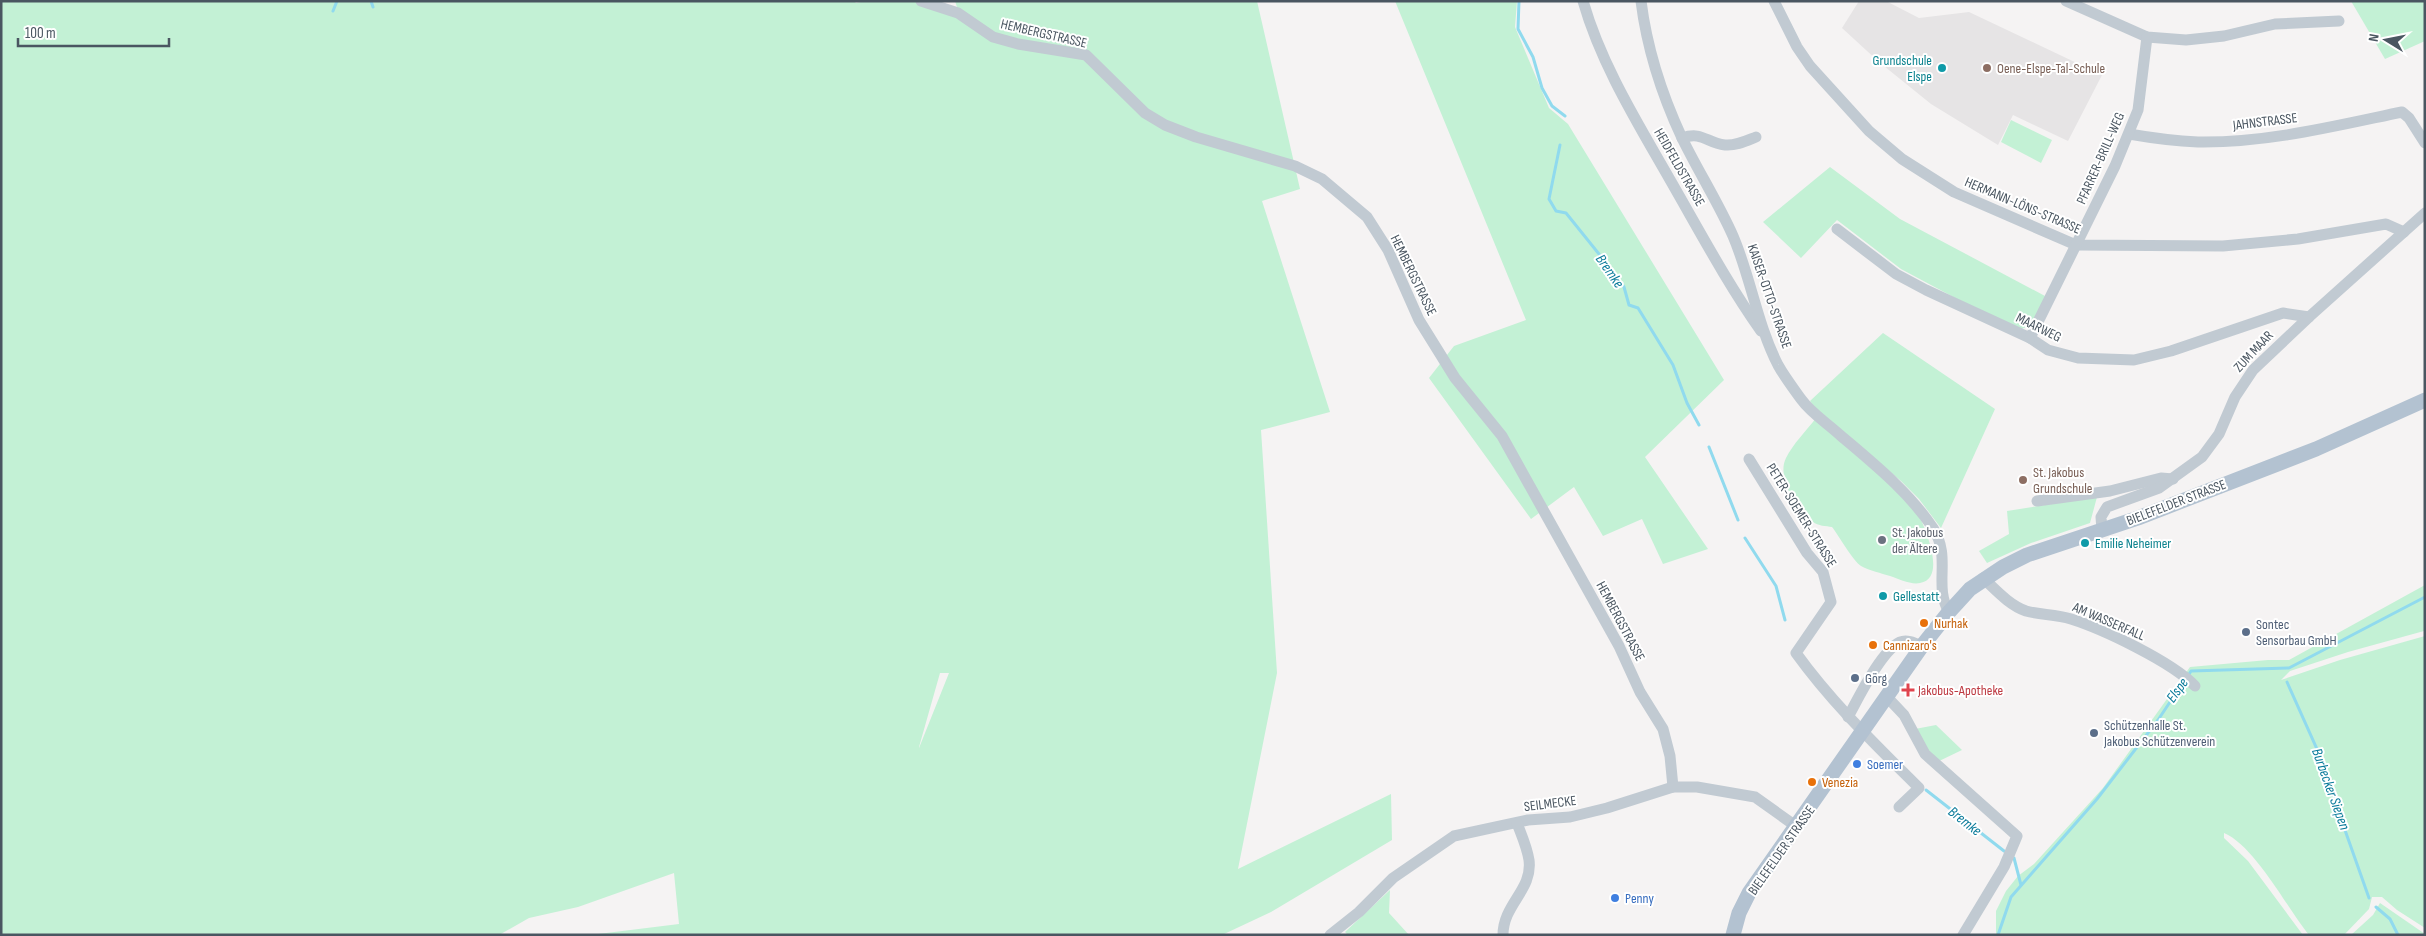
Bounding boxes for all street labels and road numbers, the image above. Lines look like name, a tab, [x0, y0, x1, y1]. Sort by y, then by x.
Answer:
street label: HEMBERGSTRASSE	[999, 15, 1089, 52]
street label: JAHNSTRASSE	[2231, 109, 2298, 134]
street label: PFARRER-BRILL-WEG	[2073, 110, 2128, 207]
street label: HEIDFELDSTRASSE	[1650, 125, 1709, 210]
street label: HERMANN-LÖNS-STRASSE	[1962, 173, 2084, 238]
street label: HEMBERGSTRASSE	[1387, 232, 1441, 319]
street label: KAISER-OTTO-STRASSE	[1744, 242, 1795, 351]
street label: MAARWEG	[2013, 309, 2064, 346]
street label: ZUM MAAR	[2230, 327, 2277, 376]
street label: PETER-SOEMER-STRASSE	[1763, 460, 1841, 571]
street label: BIELEFELDER STRASSE	[2124, 476, 2228, 529]
street label: HEMBERGSTRASSE	[1592, 578, 1649, 664]
street label: AM WASSERFALL	[2069, 598, 2148, 644]
street label: SEILMECKE	[1523, 792, 1577, 815]
street label: BIELEFELDER STRASSE	[1744, 802, 1819, 898]

